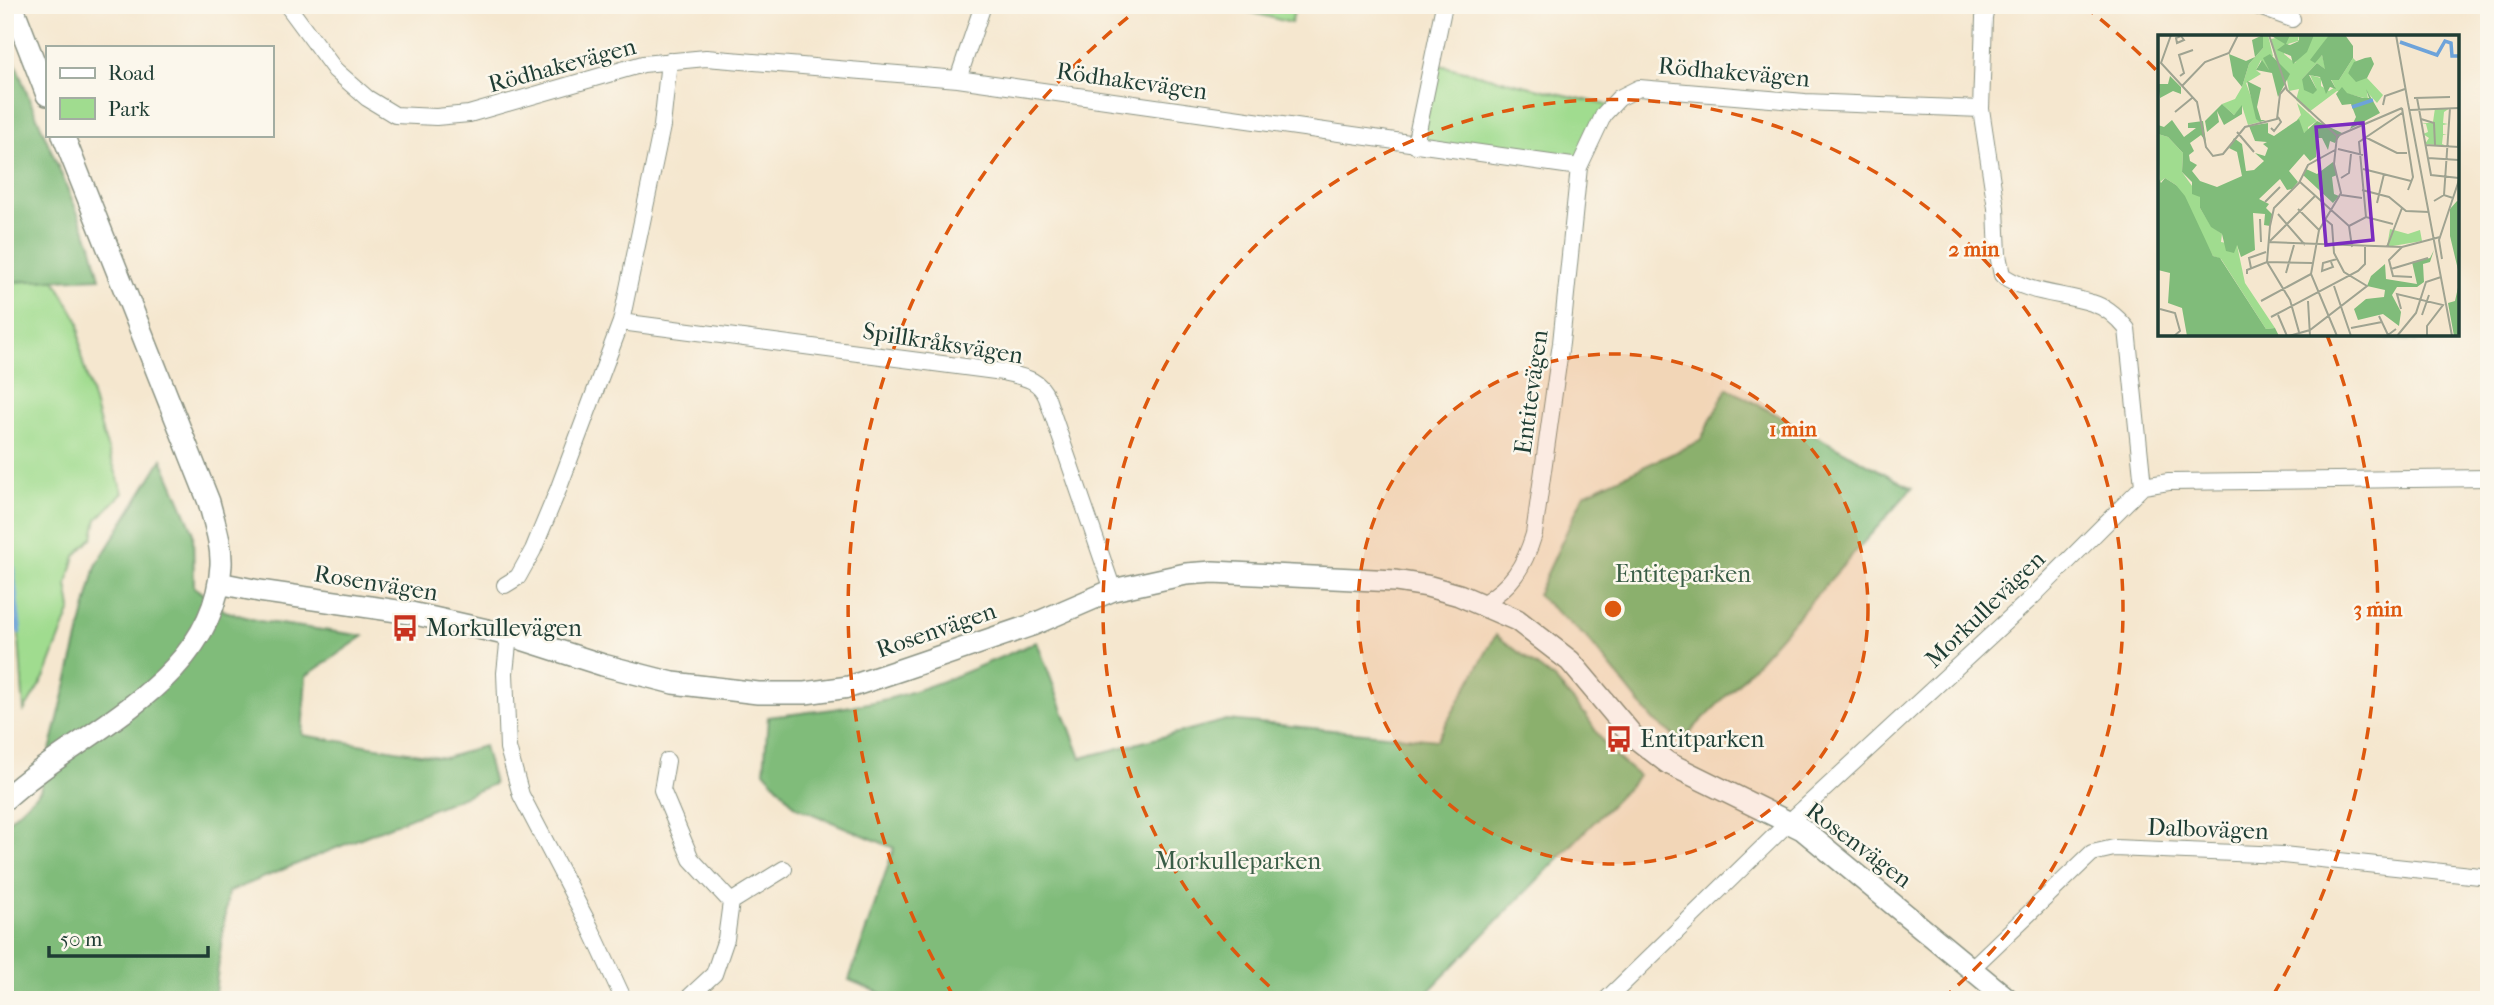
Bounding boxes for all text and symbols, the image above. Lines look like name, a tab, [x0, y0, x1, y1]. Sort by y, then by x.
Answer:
street label: Rödhakevägen	[485, 32, 639, 98]
inset map	[2158, 35, 2459, 336]
legend	[46, 46, 273, 136]
street label: Rödhakevägen	[1657, 51, 1811, 93]
street label: Rödhakevägen	[1055, 57, 1209, 105]
text: Road	[108, 61, 155, 85]
text: Park	[108, 97, 150, 121]
text: 2 min	[1948, 237, 2000, 261]
street label: Spillkråksvägen	[861, 316, 1025, 370]
street label: Entitevägen	[1508, 328, 1554, 456]
text: 1 min	[1769, 417, 1818, 441]
street label: Morkullevägen	[1919, 545, 2051, 673]
street label: Rosenvägen	[312, 559, 440, 607]
park label: Entiteparken	[1615, 560, 1751, 588]
street label: Rosenvägen	[872, 596, 1000, 664]
centre of rings	[1601, 597, 1625, 621]
text: 3 min	[2354, 597, 2403, 621]
bus stop icon: Morkullevägen	[390, 613, 420, 643]
place label: Morkullevägen	[426, 614, 582, 642]
bus stop icon: Entitparken	[1604, 724, 1634, 754]
place label: Entitparken	[1640, 725, 1764, 753]
street label: Rosenvägen	[1801, 796, 1917, 894]
street label: Dalbovägen	[2147, 813, 2269, 845]
park label: Morkulleparken	[1155, 847, 1321, 875]
scale bar	[49, 914, 208, 958]
text: 50 m	[60, 927, 103, 951]

